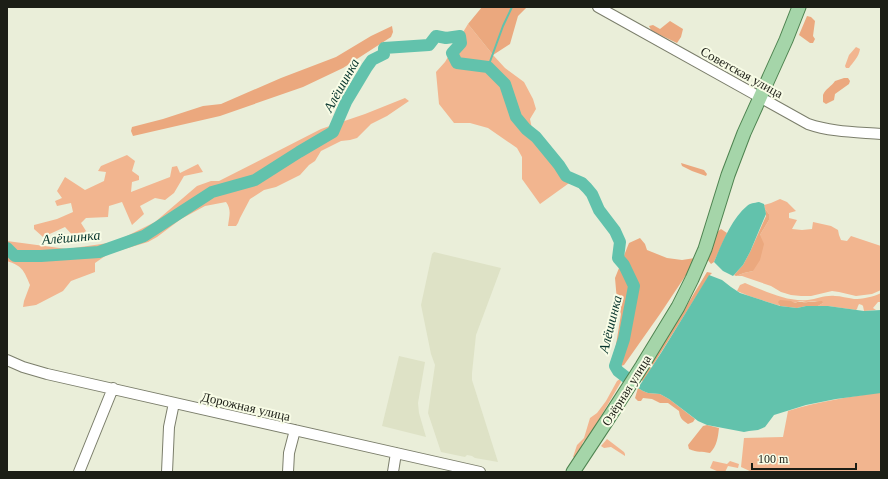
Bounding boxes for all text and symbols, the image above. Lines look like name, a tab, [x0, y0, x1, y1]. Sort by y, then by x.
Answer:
street label: Советская улица	[698, 44, 786, 101]
water label: Алёшинка	[320, 56, 362, 115]
water label: Алёшинка	[40, 227, 101, 248]
water label: Алёшинка	[596, 294, 625, 355]
street label: Озёрная улица	[599, 352, 654, 429]
street label: Дорожная улица	[200, 389, 292, 424]
scale bar	[752, 445, 856, 471]
text: 100 m	[758, 452, 789, 466]

